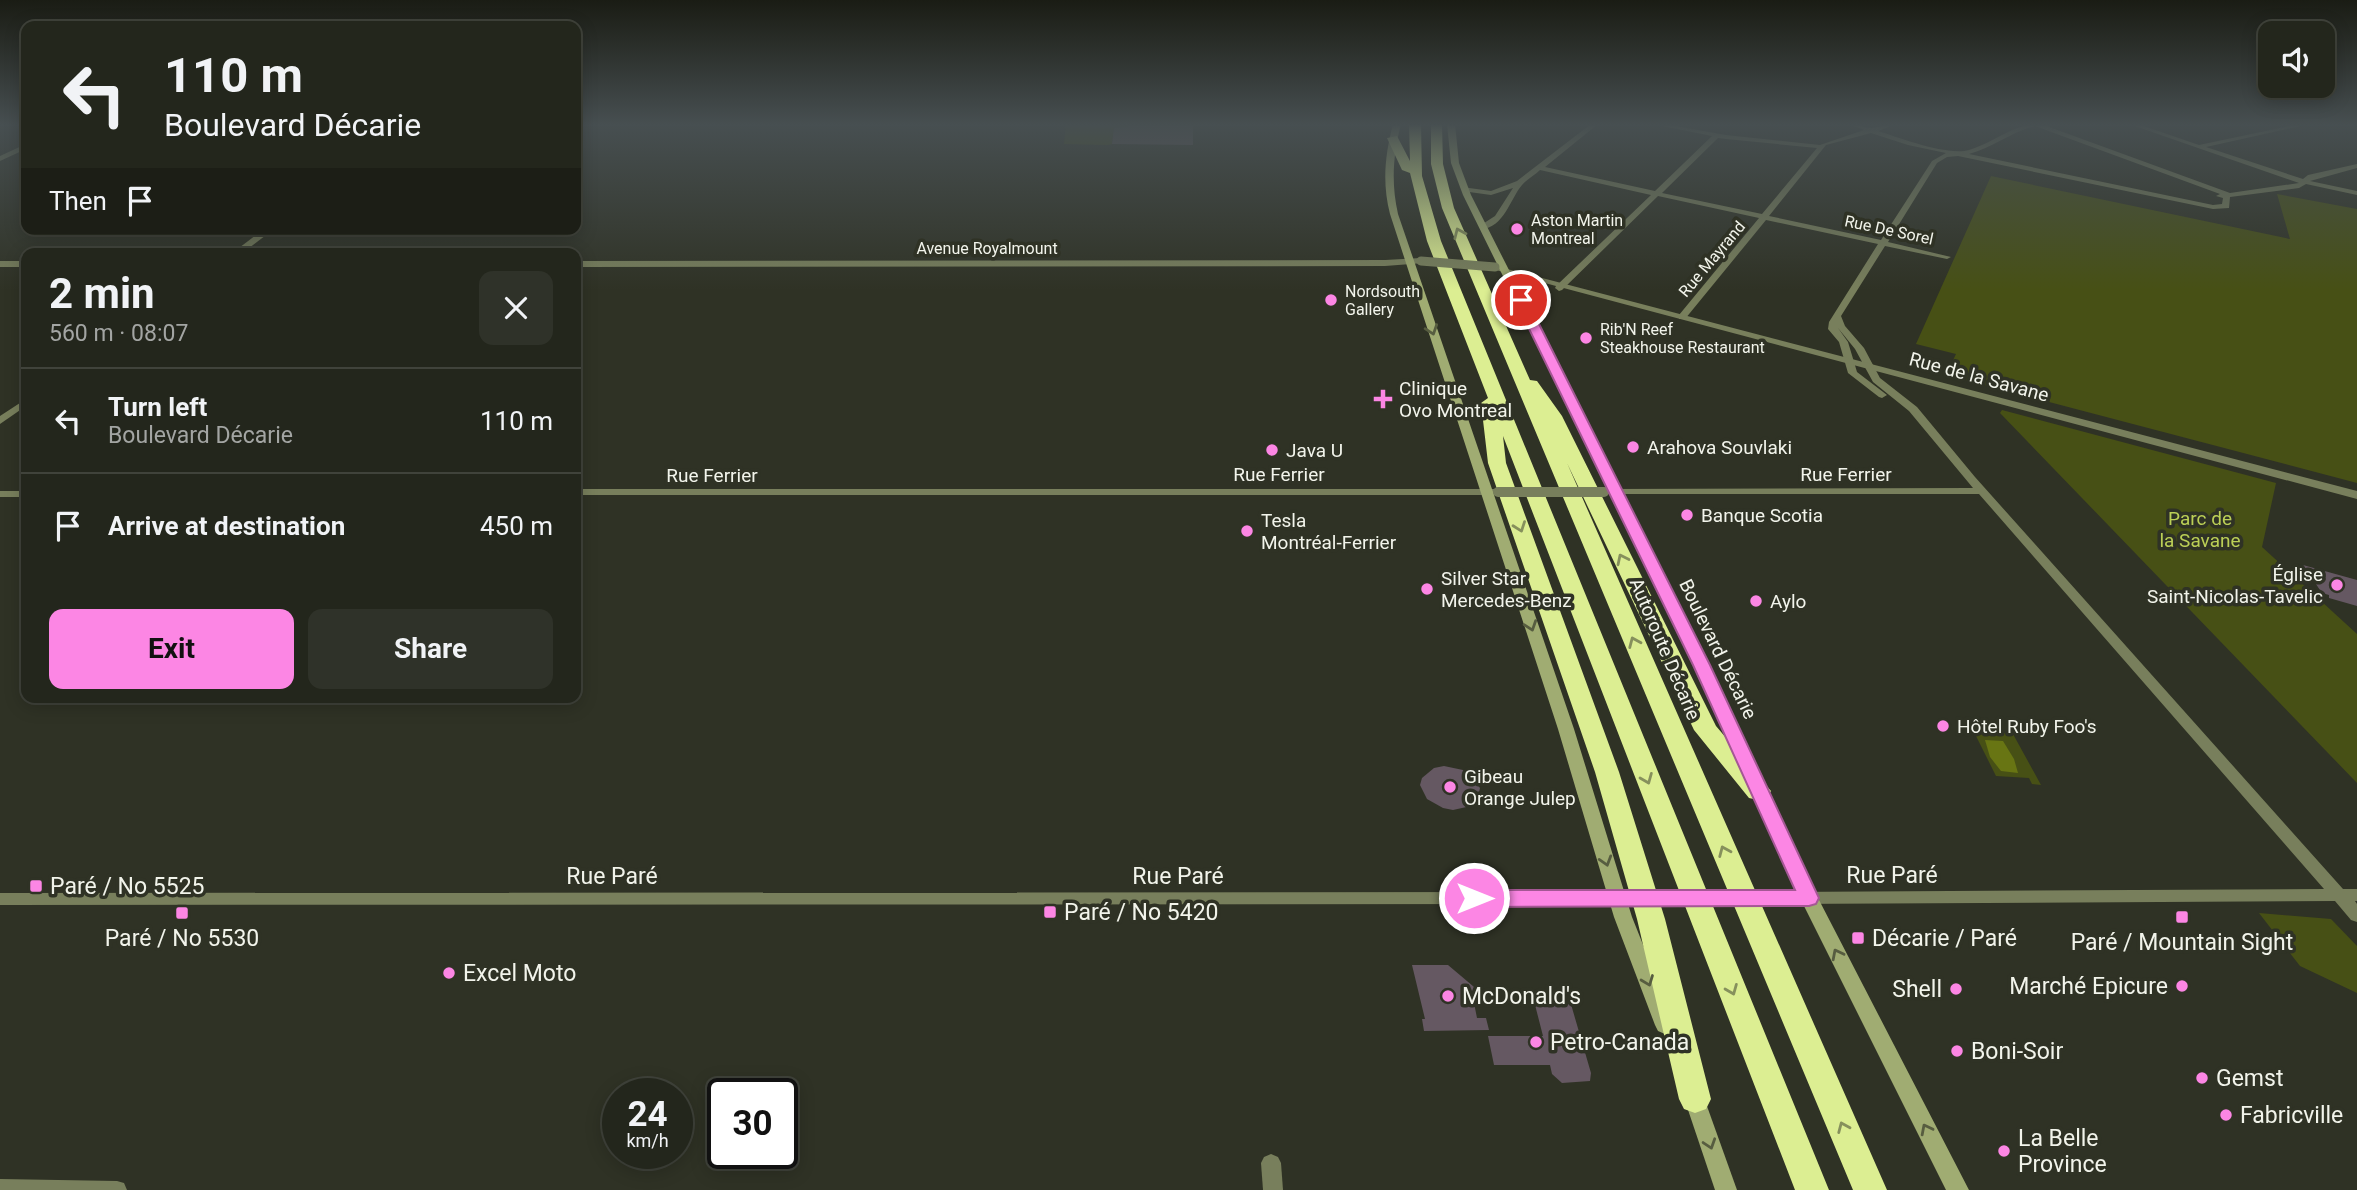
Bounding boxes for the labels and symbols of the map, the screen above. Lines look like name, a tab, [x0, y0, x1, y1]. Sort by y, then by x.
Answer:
place label: Aston Martin Montreal	[1531, 211, 1623, 248]
street label: Rue De Sorel	[1843, 211, 1935, 249]
street label: Rue Mayrand	[1675, 217, 1749, 301]
marker: Aston Martin Montreal	[1509, 221, 1525, 237]
one-way arrow	[1453, 228, 1467, 241]
street label: Avenue Royalmount	[916, 239, 1058, 258]
pin	[1491, 270, 1551, 330]
place label: Nordsouth Gallery	[1345, 282, 1420, 319]
marker: Nordsouth Gallery	[1323, 292, 1339, 308]
place label: Rib'N Reef Steakhouse Restaurant	[1600, 320, 1765, 357]
one-way arrow	[1423, 323, 1438, 335]
marker: Rib'N Reef Steakhouse Restaurant	[1578, 330, 1594, 346]
street label: Rue de la Savane	[1907, 347, 2051, 407]
place label: Clinique Ovo Montreal	[1399, 377, 1512, 422]
marker: Clinique Ovo Montreal	[1373, 389, 1393, 409]
place label: Arahova Souvlaki	[1647, 436, 1792, 459]
place label: Java U	[1286, 439, 1343, 462]
marker: Arahova Souvlaki	[1625, 439, 1641, 455]
marker: Java U	[1264, 442, 1280, 458]
street label: Rue Ferrier	[1233, 463, 1325, 486]
street label: Rue Ferrier	[1800, 463, 1892, 486]
street label: Rue Ferrier	[666, 464, 758, 487]
place label: Banque Scotia	[1701, 504, 1823, 527]
marker: Banque Scotia	[1679, 507, 1695, 523]
park label: Parc de la Savane	[2159, 507, 2241, 552]
place label: Tesla Montréal-Ferrier	[1261, 509, 1397, 554]
one-way arrow	[1512, 520, 1526, 532]
marker: Tesla Montréal-Ferrier	[1239, 523, 1255, 539]
one-way arrow	[1617, 554, 1631, 566]
place label: Église Saint-Nicolas-Tavelic	[2147, 563, 2323, 608]
place label: Silver Star Mercedes-Benz	[1441, 567, 1572, 612]
street label: Autoroute Décarie	[1625, 574, 1705, 724]
street label: Boulevard Décarie	[1674, 575, 1762, 723]
marker: Église Saint-Nicolas-Tavelic	[2329, 577, 2345, 593]
marker: Silver Star Mercedes-Benz	[1419, 581, 1435, 597]
place label: Aylo	[1770, 590, 1806, 613]
marker: Aylo	[1748, 593, 1764, 609]
one-way arrow	[1523, 620, 1537, 632]
one-way arrow	[1628, 637, 1642, 649]
place label: Hôtel Ruby Foo's	[1957, 715, 2097, 738]
marker: Hôtel Ruby Foo's	[1935, 718, 1951, 734]
place label: Gibeau Orange Julep	[1464, 765, 1576, 810]
one-way arrow	[1638, 772, 1652, 784]
marker: Gibeau Orange Julep	[1442, 779, 1458, 795]
one-way arrow	[1718, 846, 1732, 858]
one-way arrow	[1597, 855, 1612, 867]
position arrow	[1437, 861, 1511, 935]
street label: Rue Paré	[1846, 862, 1938, 889]
street label: Rue Paré	[566, 863, 658, 890]
street label: Rue Paré	[1132, 863, 1224, 890]
place label: Paré / No 5525	[50, 873, 205, 900]
marker: Paré / No 5525	[28, 878, 44, 894]
place label: Paré / No 5420	[1064, 899, 1219, 926]
marker: Paré / No 5420	[1042, 904, 1058, 920]
marker: Paré / No 5530	[174, 905, 190, 921]
marker: Paré / Mountain Sight	[2174, 909, 2190, 925]
place label: Paré / No 5530	[105, 925, 259, 952]
place label: Décarie / Paré	[1872, 925, 2017, 952]
place label: Paré / Mountain Sight	[2071, 929, 2293, 956]
marker: Décarie / Paré	[1850, 930, 1866, 946]
one-way arrow	[1832, 949, 1846, 961]
place label: Excel Moto	[463, 960, 576, 987]
marker: Excel Moto	[441, 965, 457, 981]
place label: Marché Epicure	[2009, 973, 2168, 1000]
one-way arrow	[1639, 974, 1653, 986]
place label: Shell	[1892, 976, 1942, 1003]
marker: Marché Epicure	[2174, 978, 2190, 994]
marker: Shell	[1948, 981, 1964, 997]
place label: McDonald's	[1462, 983, 1581, 1010]
one-way arrow	[1723, 983, 1737, 995]
marker: McDonald's	[1440, 988, 1456, 1004]
place label: Petro-Canada	[1550, 1029, 1689, 1056]
marker: Petro-Canada	[1528, 1034, 1544, 1050]
place label: Boni-Soir	[1971, 1038, 2063, 1065]
marker: Boni-Soir	[1949, 1043, 1965, 1059]
place label: Gemst	[2216, 1065, 2283, 1092]
marker: Gemst	[2194, 1070, 2210, 1086]
speed limit sign: 30	[707, 1078, 798, 1169]
place label: Fabricville	[2240, 1102, 2343, 1129]
marker: Fabricville	[2218, 1107, 2234, 1123]
one-way arrow	[1837, 1122, 1851, 1134]
one-way arrow	[1921, 1124, 1935, 1137]
place label: La Belle Province	[2018, 1125, 2107, 1178]
one-way arrow	[1702, 1138, 1716, 1150]
marker: La Belle Province	[1996, 1143, 2012, 1159]

